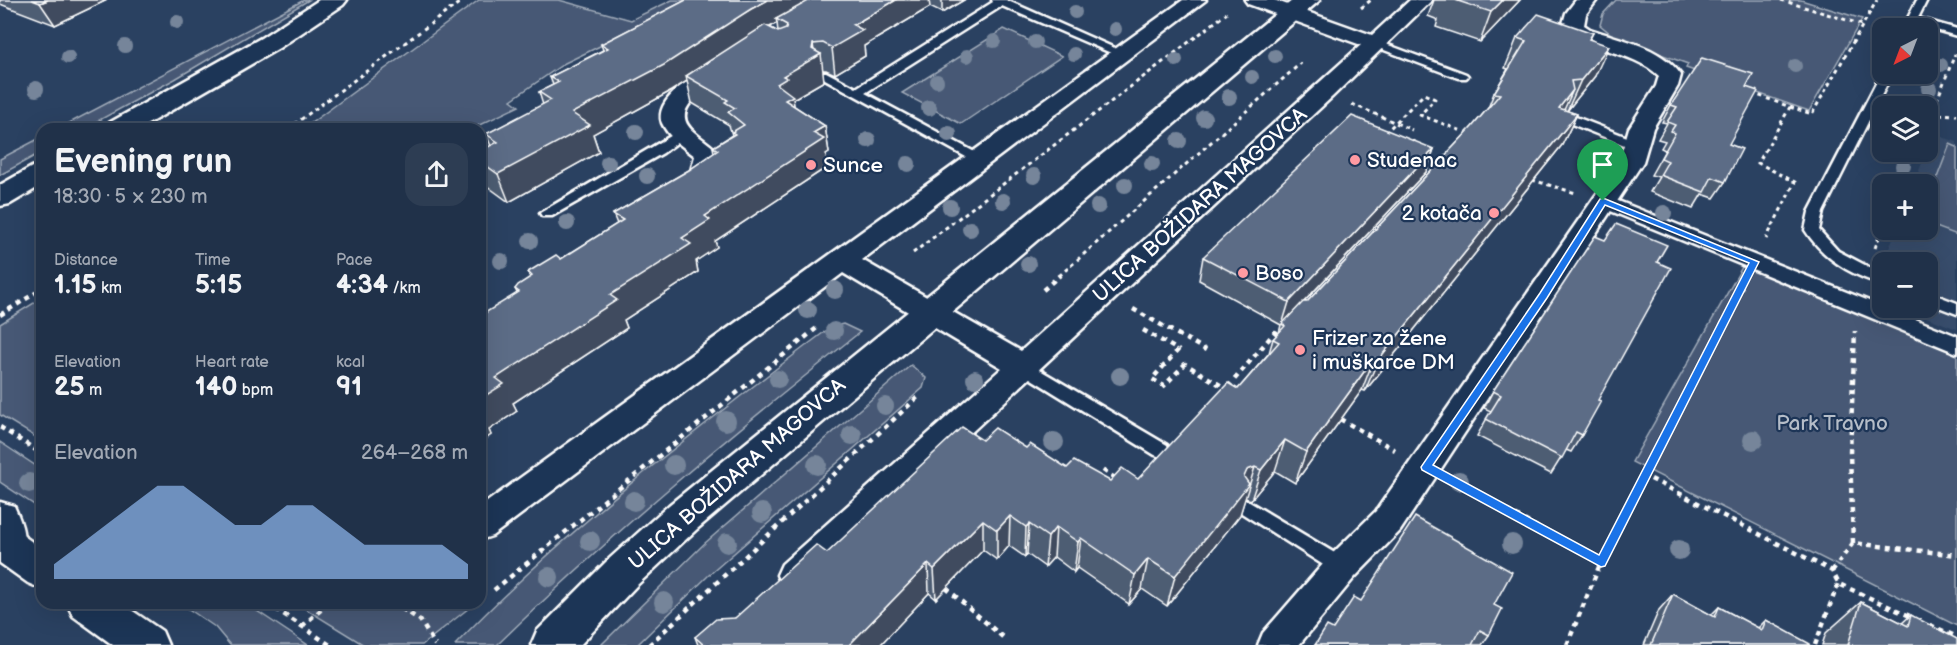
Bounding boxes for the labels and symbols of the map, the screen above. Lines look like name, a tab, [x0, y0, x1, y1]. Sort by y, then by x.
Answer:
north arrow	[1872, 18, 1938, 84]
street label: ULICA BOŽIDARA MAGOVCA	[1088, 102, 1312, 308]
pin	[1577, 139, 1628, 201]
place label: Studenac	[1367, 148, 1457, 173]
place label: Sunce	[823, 153, 883, 178]
marker: Studenac	[1348, 153, 1362, 167]
marker: Sunce	[804, 158, 818, 172]
place label: 2 kotača	[1401, 201, 1482, 226]
marker: 2 kotača	[1487, 206, 1501, 220]
place label: Boso	[1255, 261, 1304, 286]
marker: Boso	[1236, 266, 1250, 280]
place label: Frizer za žene i muškarce DM	[1312, 326, 1455, 375]
marker: Frizer za žene i muškarce DM	[1293, 343, 1307, 357]
street label: ULICA BOŽIDARA MAGOVCA	[623, 373, 851, 575]
park label: Park Travno	[1776, 411, 1888, 436]

